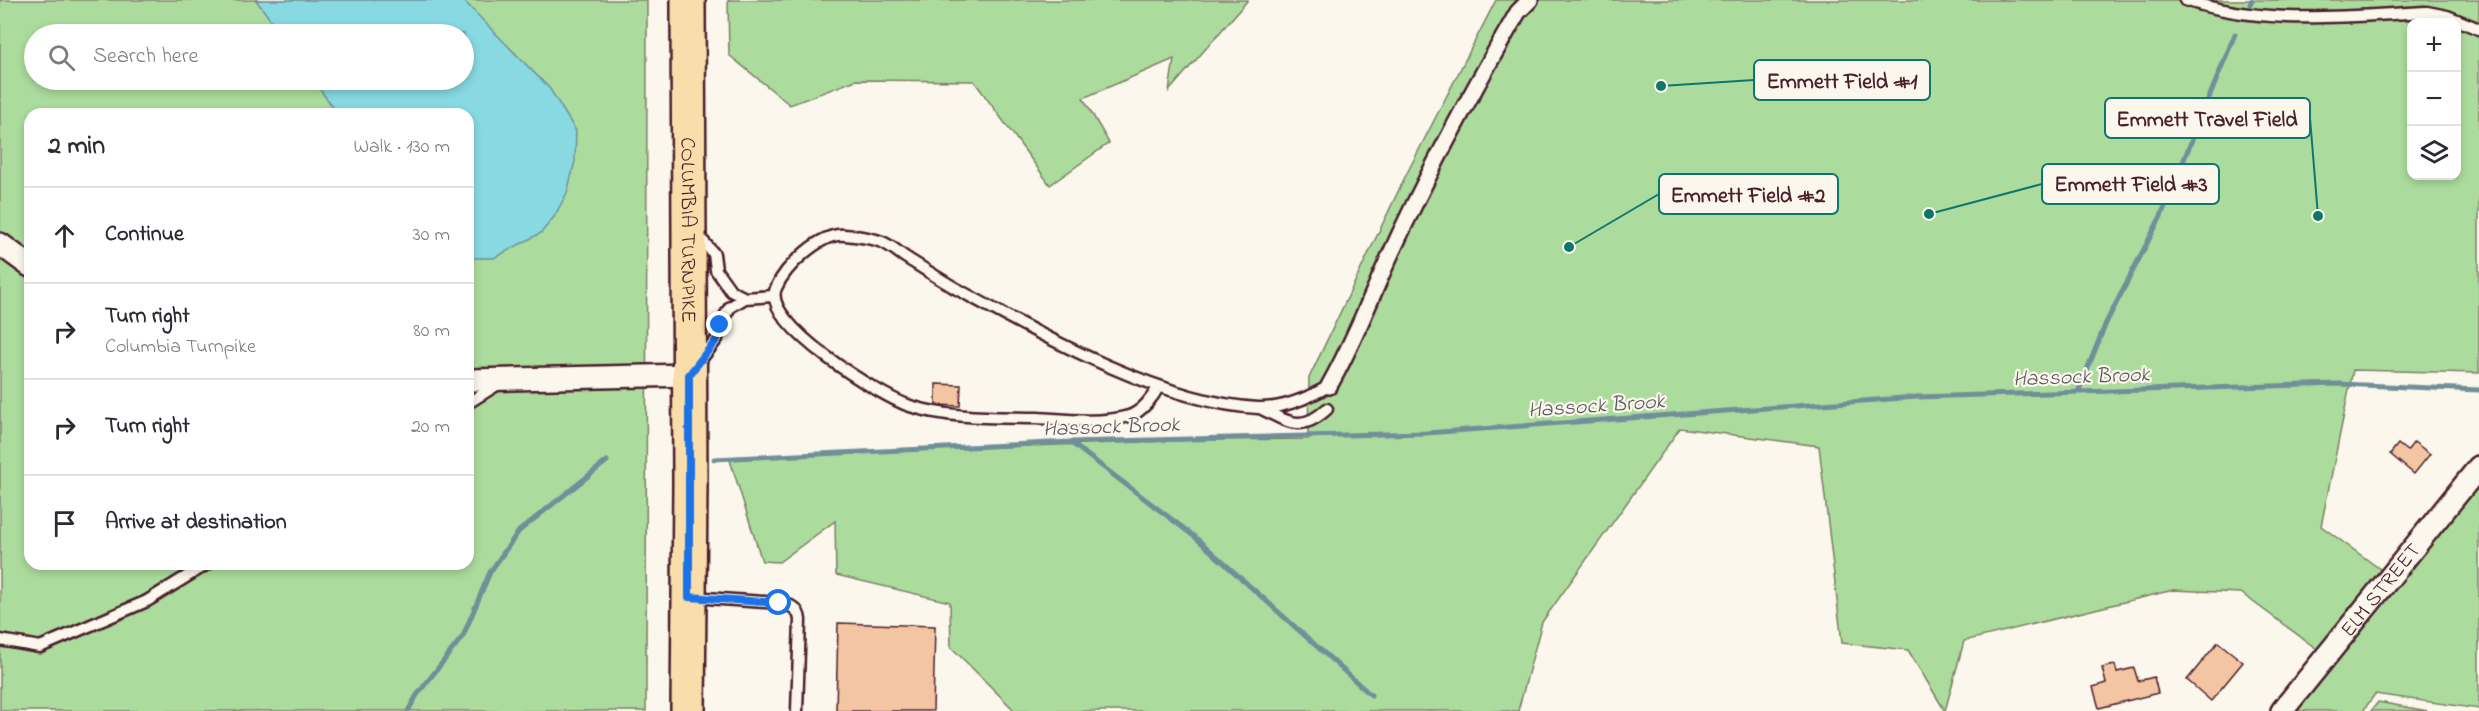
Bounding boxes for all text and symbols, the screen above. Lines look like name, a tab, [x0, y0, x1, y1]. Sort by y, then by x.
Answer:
map controls	[2407, 18, 2461, 180]
button: +	[2407, 18, 2461, 72]
search box	[24, 24, 474, 90]
icon: search	[45, 41, 78, 74]
text: Search here	[93, 41, 198, 73]
callout: Emmett Field #1	[1754, 60, 1930, 100]
text: Emmett Field #1	[1766, 67, 1918, 99]
button: −	[2407, 72, 2461, 126]
callout: Emmett Travel Field	[2105, 98, 2310, 138]
text: Emmett Travel Field	[2116, 105, 2298, 137]
button: layers	[2407, 126, 2461, 180]
text: 2 min	[48, 128, 105, 166]
text: Walk · 130 m	[354, 133, 450, 162]
street label: COLUMBIA TURNPIKE	[672, 137, 702, 323]
callout: Emmett Field #3	[2042, 164, 2219, 204]
text: Emmett Field #3	[2054, 170, 2208, 202]
callout: Emmett Field #2	[1659, 174, 1838, 214]
text: Emmett Field #2	[1670, 181, 1826, 213]
icon: ahead	[48, 219, 81, 252]
text: Continue	[105, 219, 184, 251]
text: 30 m	[413, 221, 450, 250]
text: Turn right	[105, 301, 190, 333]
route end	[706, 311, 732, 337]
icon: right	[48, 315, 81, 348]
text: 80 m	[413, 317, 450, 346]
text: Columbia Turnpike	[105, 333, 256, 362]
water label: Hassock Brook	[2012, 360, 2151, 396]
water label: Hassock Brook	[1527, 386, 1667, 428]
water label: Hassock Brook	[1042, 410, 1181, 446]
icon: right	[48, 411, 81, 444]
text: Turn right	[105, 411, 190, 443]
text: 20 m	[411, 413, 450, 442]
icon: arrive	[48, 507, 81, 540]
text: Arrive at destination	[105, 507, 287, 539]
street label: ELM STREET	[2334, 537, 2429, 644]
route start	[765, 589, 791, 615]

